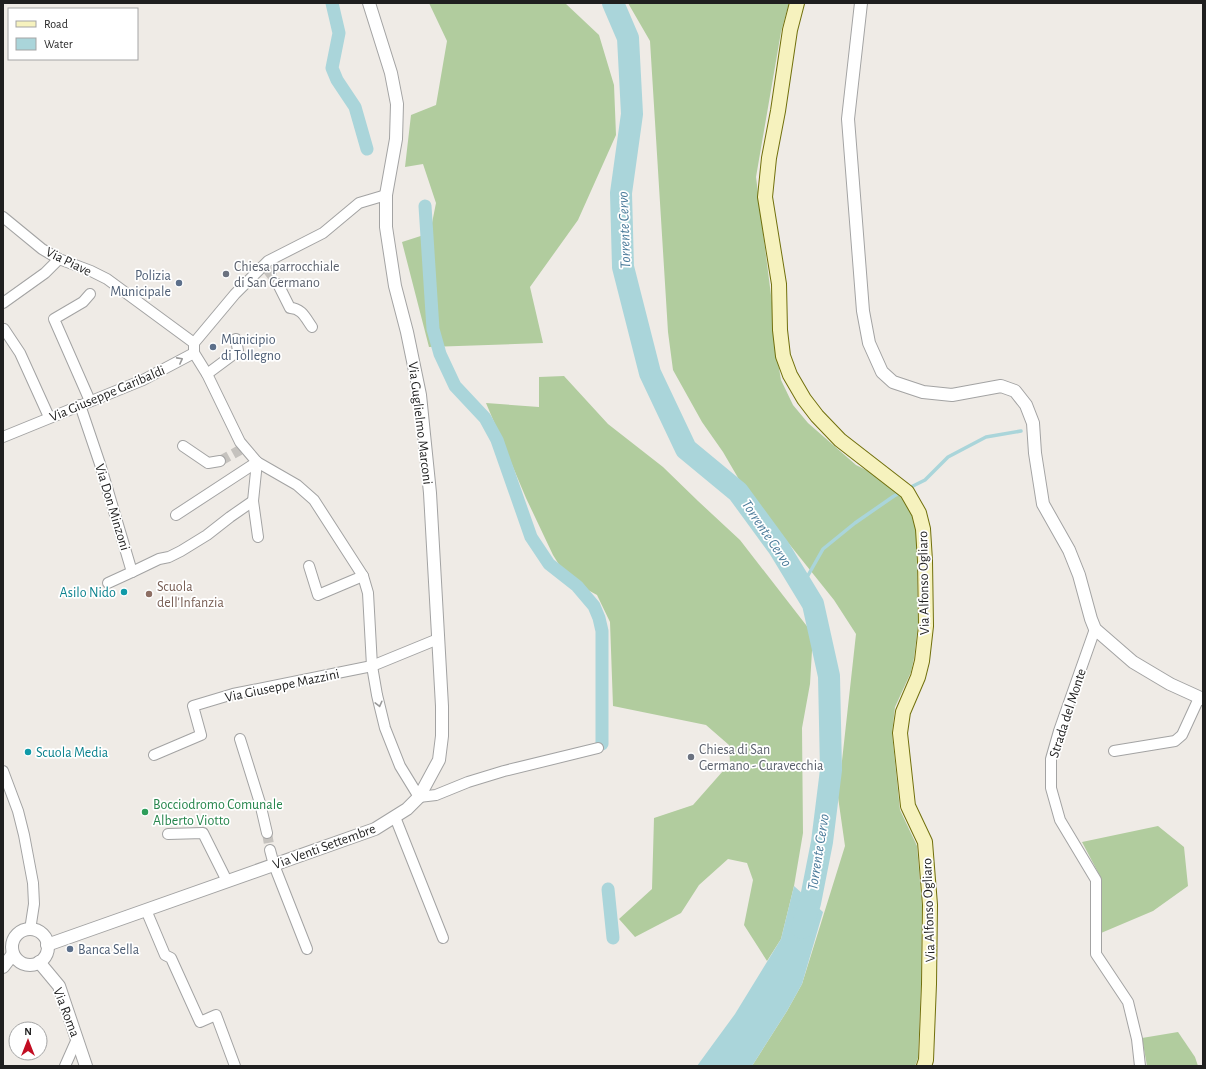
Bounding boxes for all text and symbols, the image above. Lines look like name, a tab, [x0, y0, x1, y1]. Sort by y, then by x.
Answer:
legend	[8, 8, 138, 60]
text: Road	[44, 18, 68, 30]
text: Water	[44, 38, 73, 50]
water label: Torrente Cervo	[616, 191, 633, 269]
street label: Via Piave	[43, 245, 94, 279]
place label: Chiesa parrocchiale di San Germano	[234, 260, 340, 290]
place label: Polizia Municipale	[110, 269, 172, 299]
marker: Chiesa parrocchiale di San Germano	[221, 269, 231, 279]
marker: Polizia Municipale	[174, 278, 184, 288]
place label: Municipio di Tollegno	[221, 333, 281, 363]
marker: Municipio di Tollegno	[208, 342, 218, 352]
one-way arrow	[176, 358, 183, 365]
street label: Via Guglielmo Marconi	[406, 361, 434, 485]
street label: Via Giuseppe Garibaldi	[48, 363, 167, 425]
street label: Via Don Minzoni	[92, 462, 132, 552]
water label: Torrente Cervo	[739, 497, 794, 569]
street label: Via Alfonso Ogliaro	[916, 531, 932, 635]
place label: Scuola dell'Infanzia	[157, 580, 224, 610]
place label: Asilo Nido	[60, 586, 116, 600]
marker: Asilo Nido	[119, 587, 129, 597]
marker: Scuola dell'Infanzia	[144, 589, 154, 599]
street label: Via Giuseppe Mazzini	[224, 667, 341, 705]
street label: Strada del Monte	[1047, 667, 1089, 760]
one-way arrow	[374, 701, 382, 708]
place label: Chiesa di San Germano - Curavecchia	[699, 743, 824, 773]
place label: Scuola Media	[36, 746, 109, 760]
marker: Scuola Media	[23, 747, 33, 757]
marker: Chiesa di San Germano - Curavecchia	[686, 752, 696, 762]
place label: Bocciodromo Comunale Alberto Viotto	[153, 798, 283, 828]
marker: Bocciodromo Comunale Alberto Viotto	[140, 807, 150, 817]
water label: Torrente Cervo	[805, 813, 832, 891]
street label: Via Venti Settembre	[271, 822, 378, 872]
street label: Via Alfonso Ogliaro	[920, 858, 938, 962]
place label: Banca Sella	[78, 943, 140, 957]
marker: Banca Sella	[65, 944, 75, 954]
street label: Via Roma	[50, 986, 82, 1040]
north arrow	[8, 1021, 48, 1061]
text: N	[24, 1026, 32, 1037]

